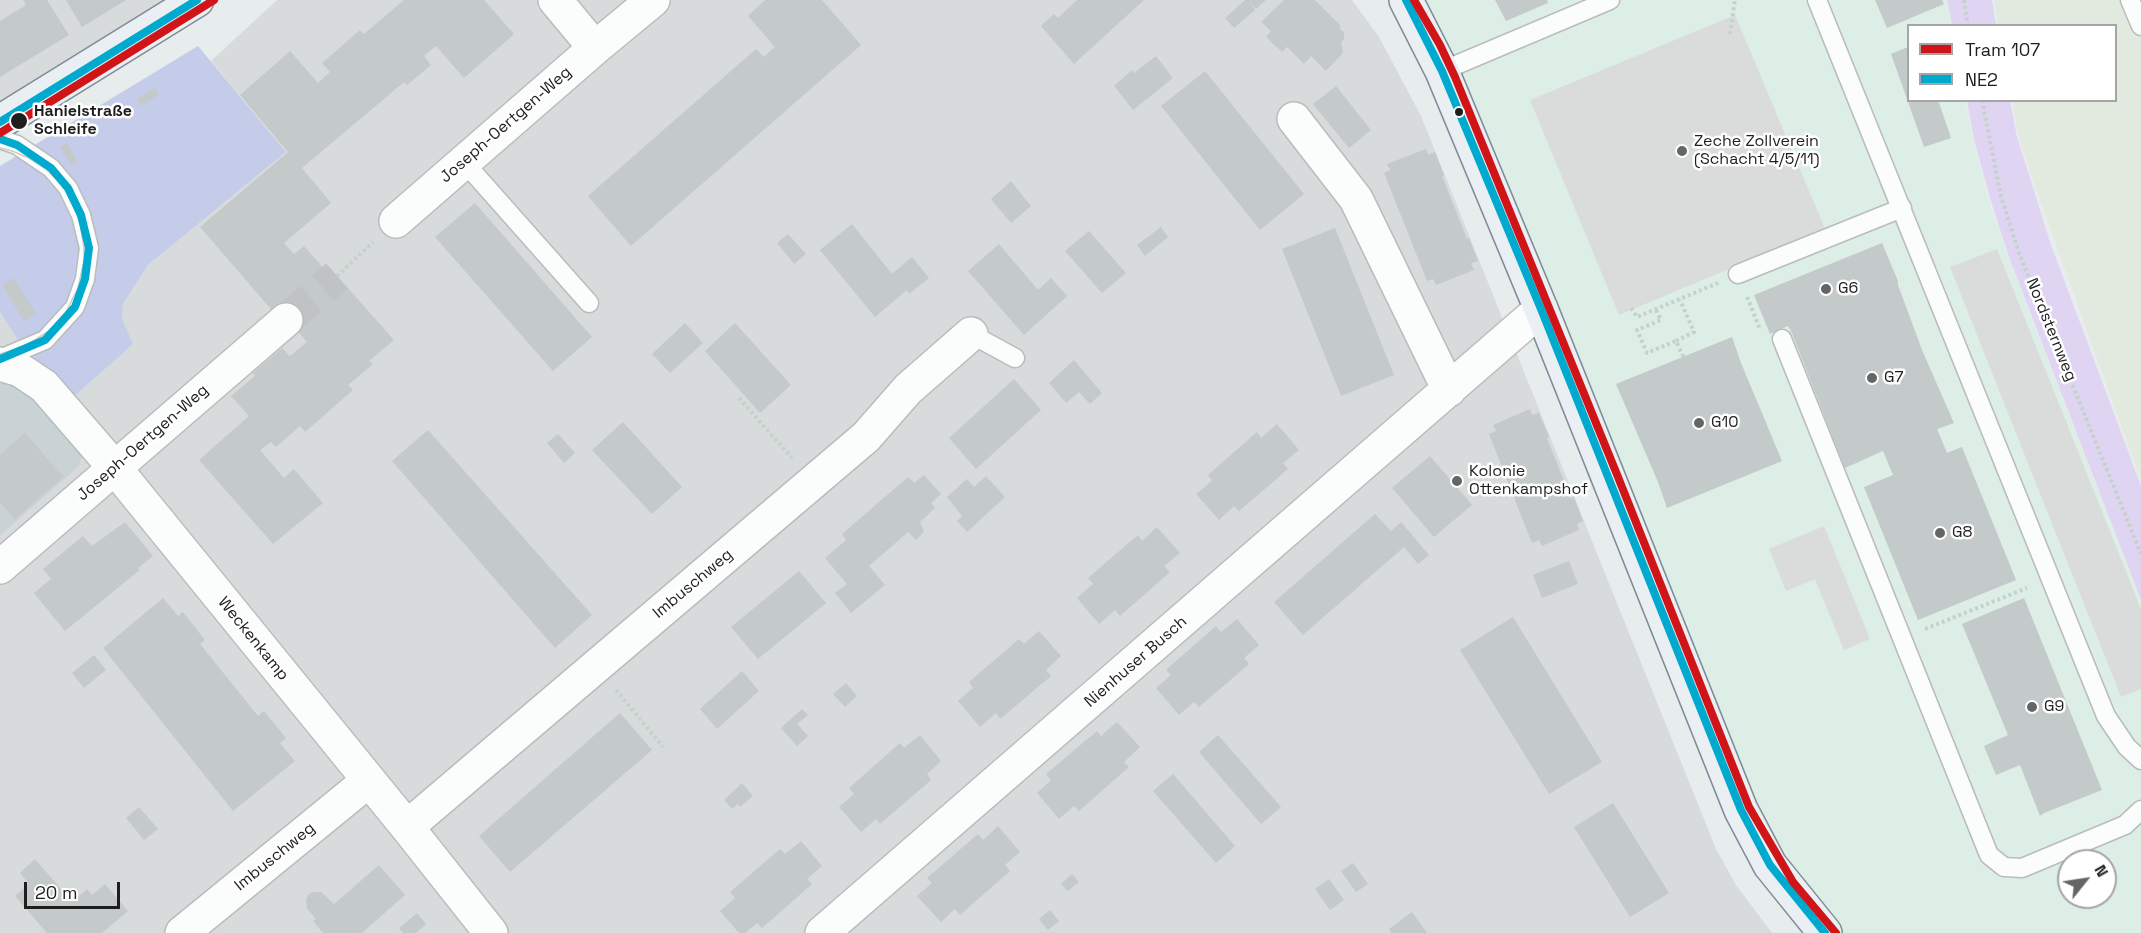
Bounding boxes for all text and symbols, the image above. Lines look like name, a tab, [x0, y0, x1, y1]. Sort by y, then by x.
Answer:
legend	[1907, 24, 2117, 102]
text: Tram 107	[1965, 38, 2040, 61]
street label: Joseph-Oertgen-Weg	[436, 63, 576, 187]
text: NE2	[1965, 68, 1998, 91]
place label: Hanielstraße Schleife	[34, 102, 132, 140]
unlabelled marker	[1453, 106, 1465, 118]
marker: Hanielstraße Schleife	[9, 111, 29, 131]
place label: Zeche Zollverein (Schacht 4/5/11)	[1694, 132, 1820, 170]
marker: Zeche Zollverein (Schacht 4/5/11)	[1675, 144, 1689, 158]
street label: Nordsternweg	[2022, 276, 2080, 384]
place label: G6	[1838, 279, 1858, 299]
marker: G6	[1819, 282, 1833, 296]
place label: G7	[1884, 368, 1904, 388]
marker: G7	[1865, 371, 1879, 385]
street label: Joseph-Oertgen-Weg	[73, 381, 213, 505]
place label: G10	[1711, 413, 1739, 433]
marker: G10	[1692, 416, 1706, 430]
place label: Kolonie Ottenkampshof	[1469, 462, 1588, 500]
marker: Kolonie Ottenkampshof	[1450, 474, 1464, 488]
place label: G8	[1952, 523, 1973, 543]
marker: G8	[1933, 526, 1947, 540]
street label: Imbuschweg	[649, 545, 737, 623]
street label: Weckenkamp	[213, 593, 293, 685]
street label: Nienhuser Busch	[1081, 612, 1191, 712]
place label: G9	[2044, 697, 2064, 717]
marker: G9	[2025, 700, 2039, 714]
street label: Imbuschweg	[231, 819, 319, 895]
north arrow	[2057, 849, 2117, 909]
text: N	[2090, 861, 2113, 881]
scale bar	[27, 870, 123, 908]
text: 20 m	[35, 881, 78, 904]

